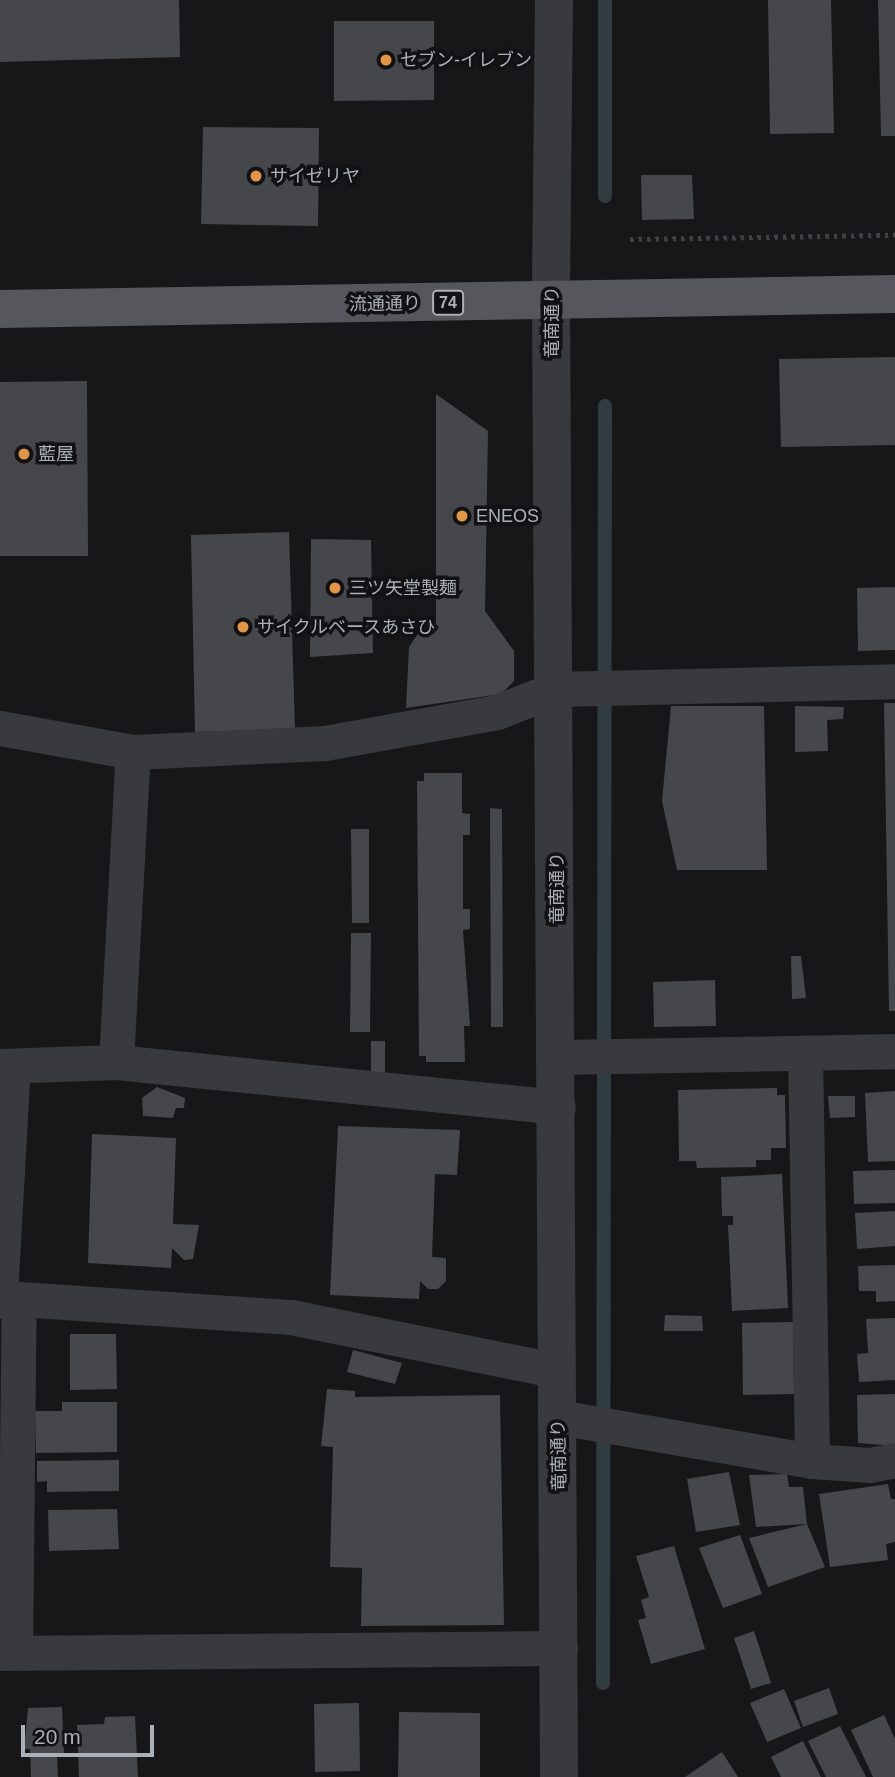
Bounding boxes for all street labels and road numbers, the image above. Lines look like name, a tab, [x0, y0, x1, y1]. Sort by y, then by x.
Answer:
street label: 竜南通り	[541, 286, 563, 358]
road number: 74	[430, 290, 466, 316]
street label: 流通通り	[349, 293, 421, 315]
street label: 竜南通り	[546, 852, 568, 924]
street label: 竜南通り	[548, 1419, 570, 1491]

